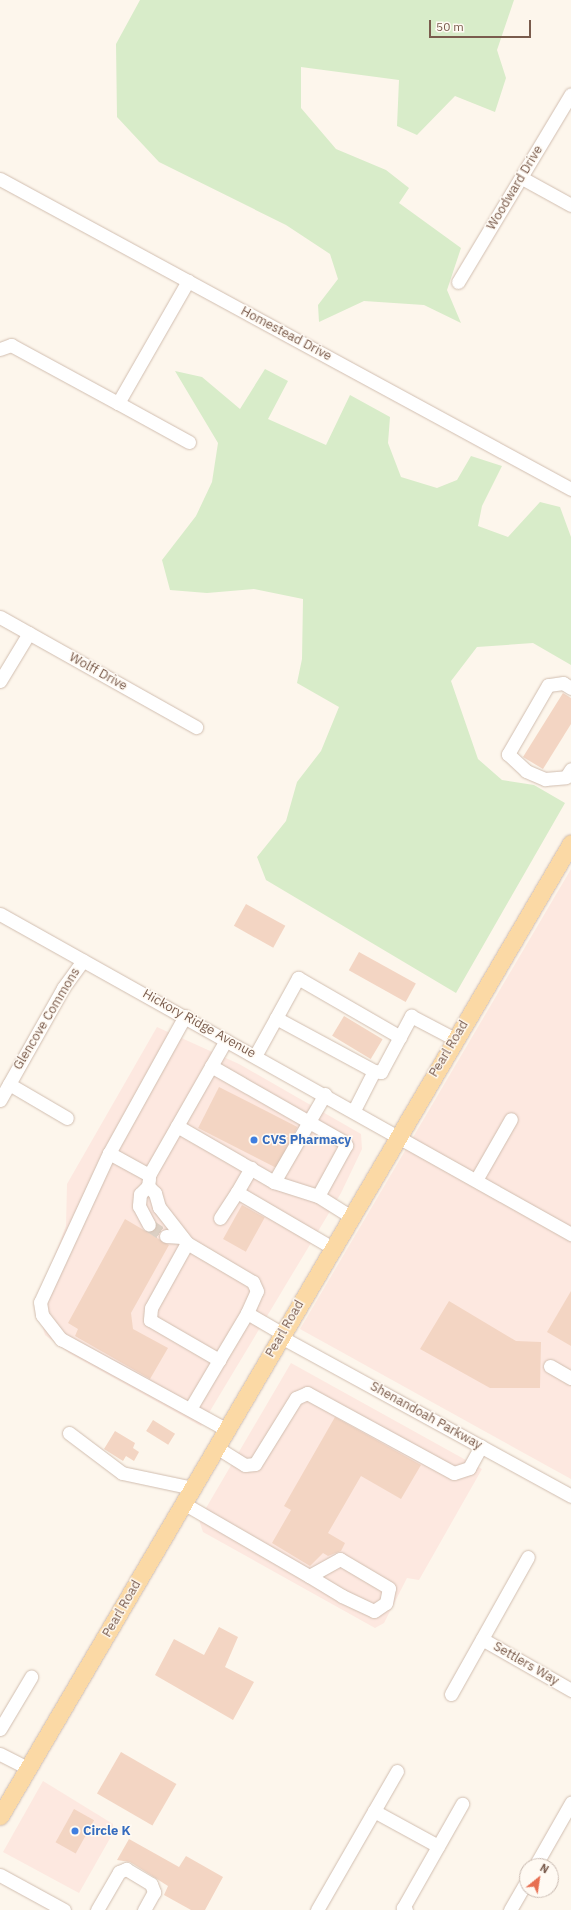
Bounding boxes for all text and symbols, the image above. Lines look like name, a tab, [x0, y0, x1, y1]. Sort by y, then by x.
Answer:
scale bar	[431, 12, 533, 38]
text: 50 m	[436, 19, 464, 34]
street label: Woodward Drive	[484, 143, 546, 233]
street label: Homestead Drive	[238, 304, 334, 364]
street label: Wolff Drive	[66, 650, 130, 694]
street label: Glencove Commons	[10, 965, 84, 1073]
street label: Hickory Ridge Avenue	[140, 986, 258, 1062]
street label: Pearl Road	[426, 1018, 472, 1080]
place label: CVS Pharmacy	[262, 1132, 351, 1148]
marker: CVS Pharmacy	[249, 1135, 259, 1145]
street label: Pearl Road	[263, 1298, 307, 1360]
street label: Shenandoah Parkway	[367, 1379, 485, 1453]
street label: Pearl Road	[100, 1578, 144, 1640]
street label: Settlers Way	[490, 1639, 562, 1689]
place label: Circle K	[83, 1823, 130, 1839]
marker: Circle K	[70, 1826, 80, 1836]
north arrow	[519, 1858, 559, 1898]
text: N	[538, 1860, 551, 1877]

